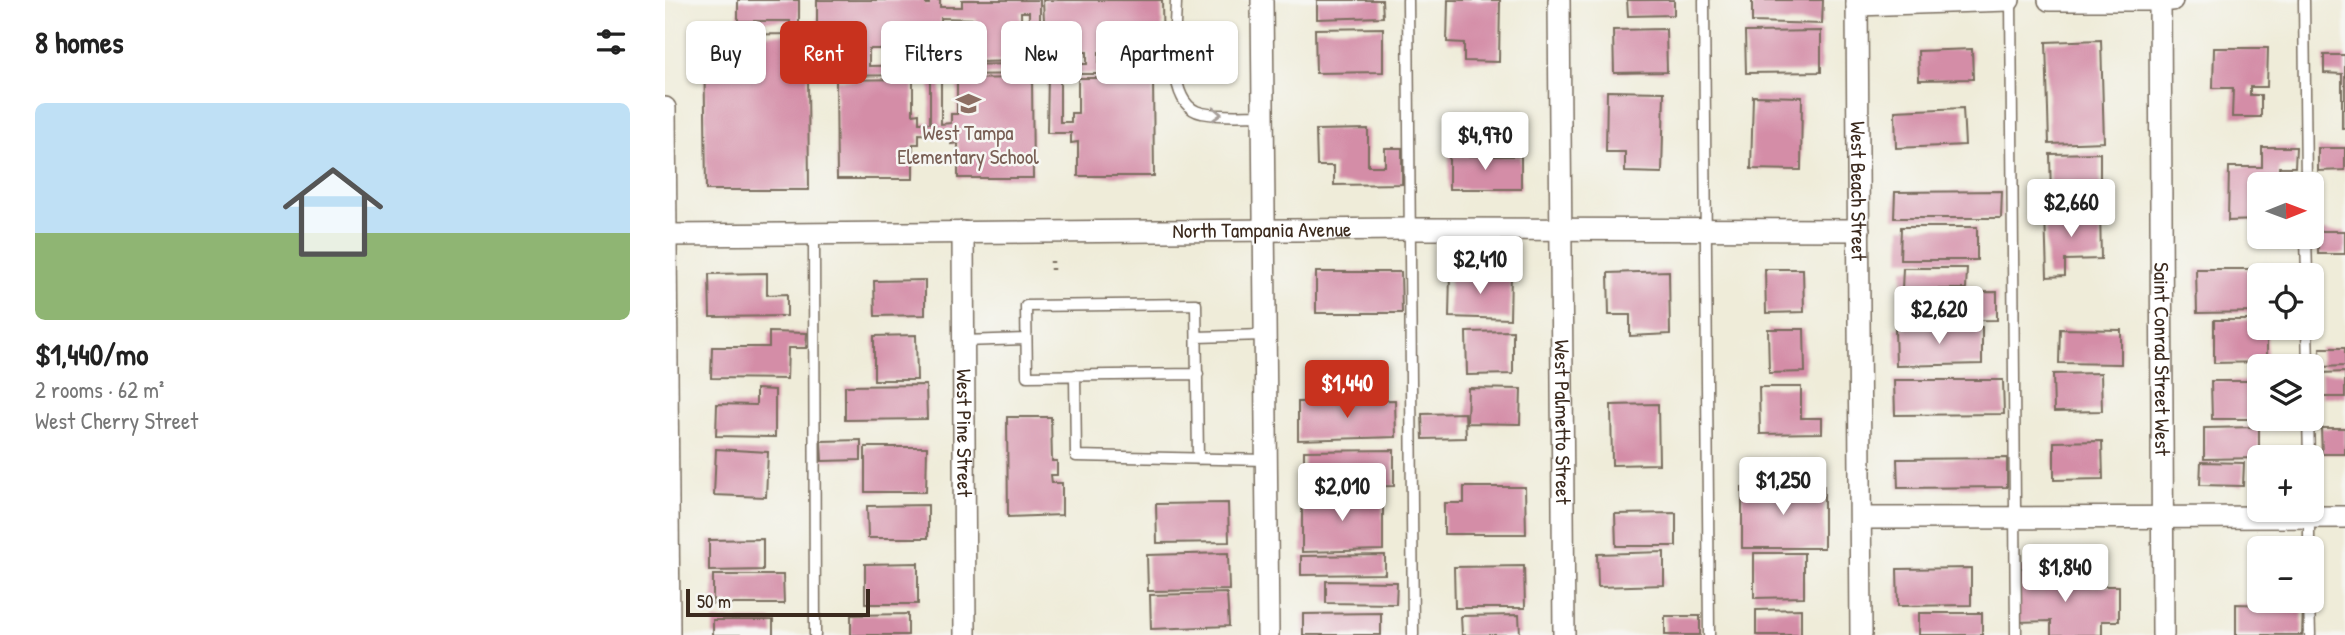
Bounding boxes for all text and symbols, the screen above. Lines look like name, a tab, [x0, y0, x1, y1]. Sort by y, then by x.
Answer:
chip: Buy	[686, 21, 766, 84]
chip: Rent	[780, 21, 867, 84]
chip: Filters	[881, 21, 987, 84]
chip: New	[1001, 21, 1082, 84]
chip: Apartment	[1096, 21, 1238, 84]
text: 8 homes	[35, 22, 123, 62]
icon: filters	[592, 23, 630, 61]
school or university icon: West Tampa Elementary School	[954, 90, 982, 118]
one-way arrow	[1212, 106, 1223, 121]
pin: $4,970	[1428, 113, 1542, 172]
place label: West Tampa Elementary School	[897, 118, 1039, 171]
text: $4,970	[1457, 119, 1513, 150]
street label: West Beach Street	[1844, 121, 1874, 262]
icon: home	[270, 149, 396, 275]
north arrow	[2247, 172, 2324, 248]
map controls	[2247, 172, 2324, 613]
pin: $2,660	[2014, 180, 2128, 239]
text: $2,660	[2043, 186, 2099, 217]
street label: North Tampania Avenue	[1172, 214, 1351, 245]
pin: $2,410	[1423, 236, 1537, 296]
text: $2,410	[1453, 243, 1507, 274]
street label: Saint Conrad Street West	[2147, 262, 2177, 457]
button: locate	[2247, 263, 2324, 340]
pin: $2,620	[1882, 286, 1996, 346]
text: $2,620	[1910, 293, 1968, 324]
text: $1,440/mo	[35, 334, 148, 374]
street label: West Palmetto Street	[1548, 339, 1578, 505]
button: layers	[2247, 354, 2324, 431]
pin: $1,440	[1290, 360, 1404, 420]
text: $1,440	[1321, 367, 1373, 398]
street label: West Pine Street	[950, 369, 979, 498]
text: 2 rooms · 62 m²	[35, 374, 164, 405]
text: West Cherry Street	[35, 405, 198, 436]
button: +	[2247, 445, 2324, 522]
pin: $1,250	[1726, 458, 1840, 517]
pin: $2,010	[1285, 463, 1399, 523]
text: $1,250	[1755, 464, 1811, 495]
text: $2,010	[1314, 470, 1370, 501]
button: −	[2247, 536, 2324, 613]
pin: $1,840	[2008, 544, 2122, 604]
text: $1,840	[2038, 551, 2092, 582]
scale bar	[686, 586, 870, 618]
text: 50 m	[697, 588, 731, 614]

